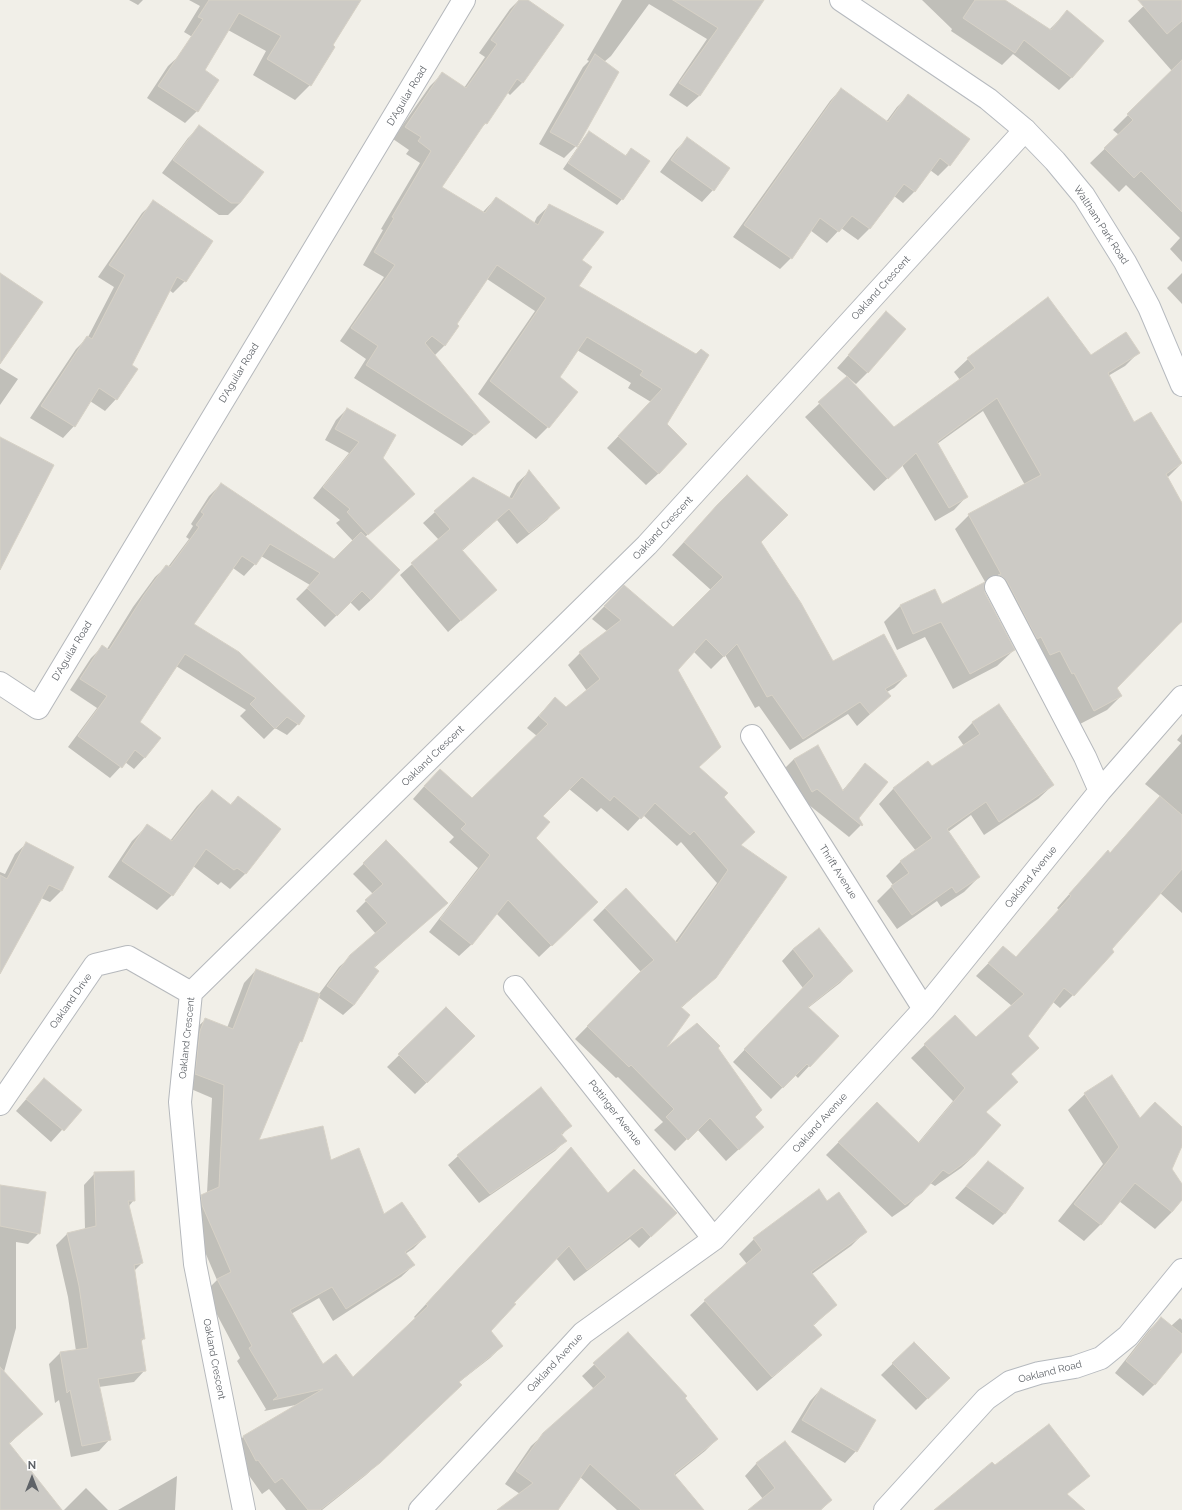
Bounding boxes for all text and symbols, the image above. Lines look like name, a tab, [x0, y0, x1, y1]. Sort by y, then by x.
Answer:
street label: D'Aguilar Road	[384, 64, 430, 128]
street label: Waltham Park Road	[1071, 183, 1131, 267]
street label: Oakland Crescent	[849, 253, 913, 323]
street label: D'Aguilar Road	[216, 341, 262, 405]
street label: Oakland Crescent	[631, 494, 695, 562]
street label: D'Aguilar Road	[49, 619, 95, 683]
street label: Oakland Crescent	[399, 723, 467, 789]
street label: Thrift Avenue	[817, 843, 859, 901]
street label: Oakland Avenue	[1002, 844, 1060, 910]
street label: Oakland Drive	[47, 971, 95, 1031]
street label: Oakland Crescent	[177, 996, 197, 1080]
street label: Pottinger Avenue	[586, 1078, 644, 1148]
street label: Oakland Avenue	[790, 1091, 850, 1155]
street label: Oakland Crescent	[200, 1317, 228, 1401]
street label: Oakland Avenue	[525, 1331, 585, 1395]
street label: Oakland Road	[1017, 1358, 1083, 1386]
north arrow	[12, 1458, 52, 1498]
text: N	[28, 1459, 36, 1472]

